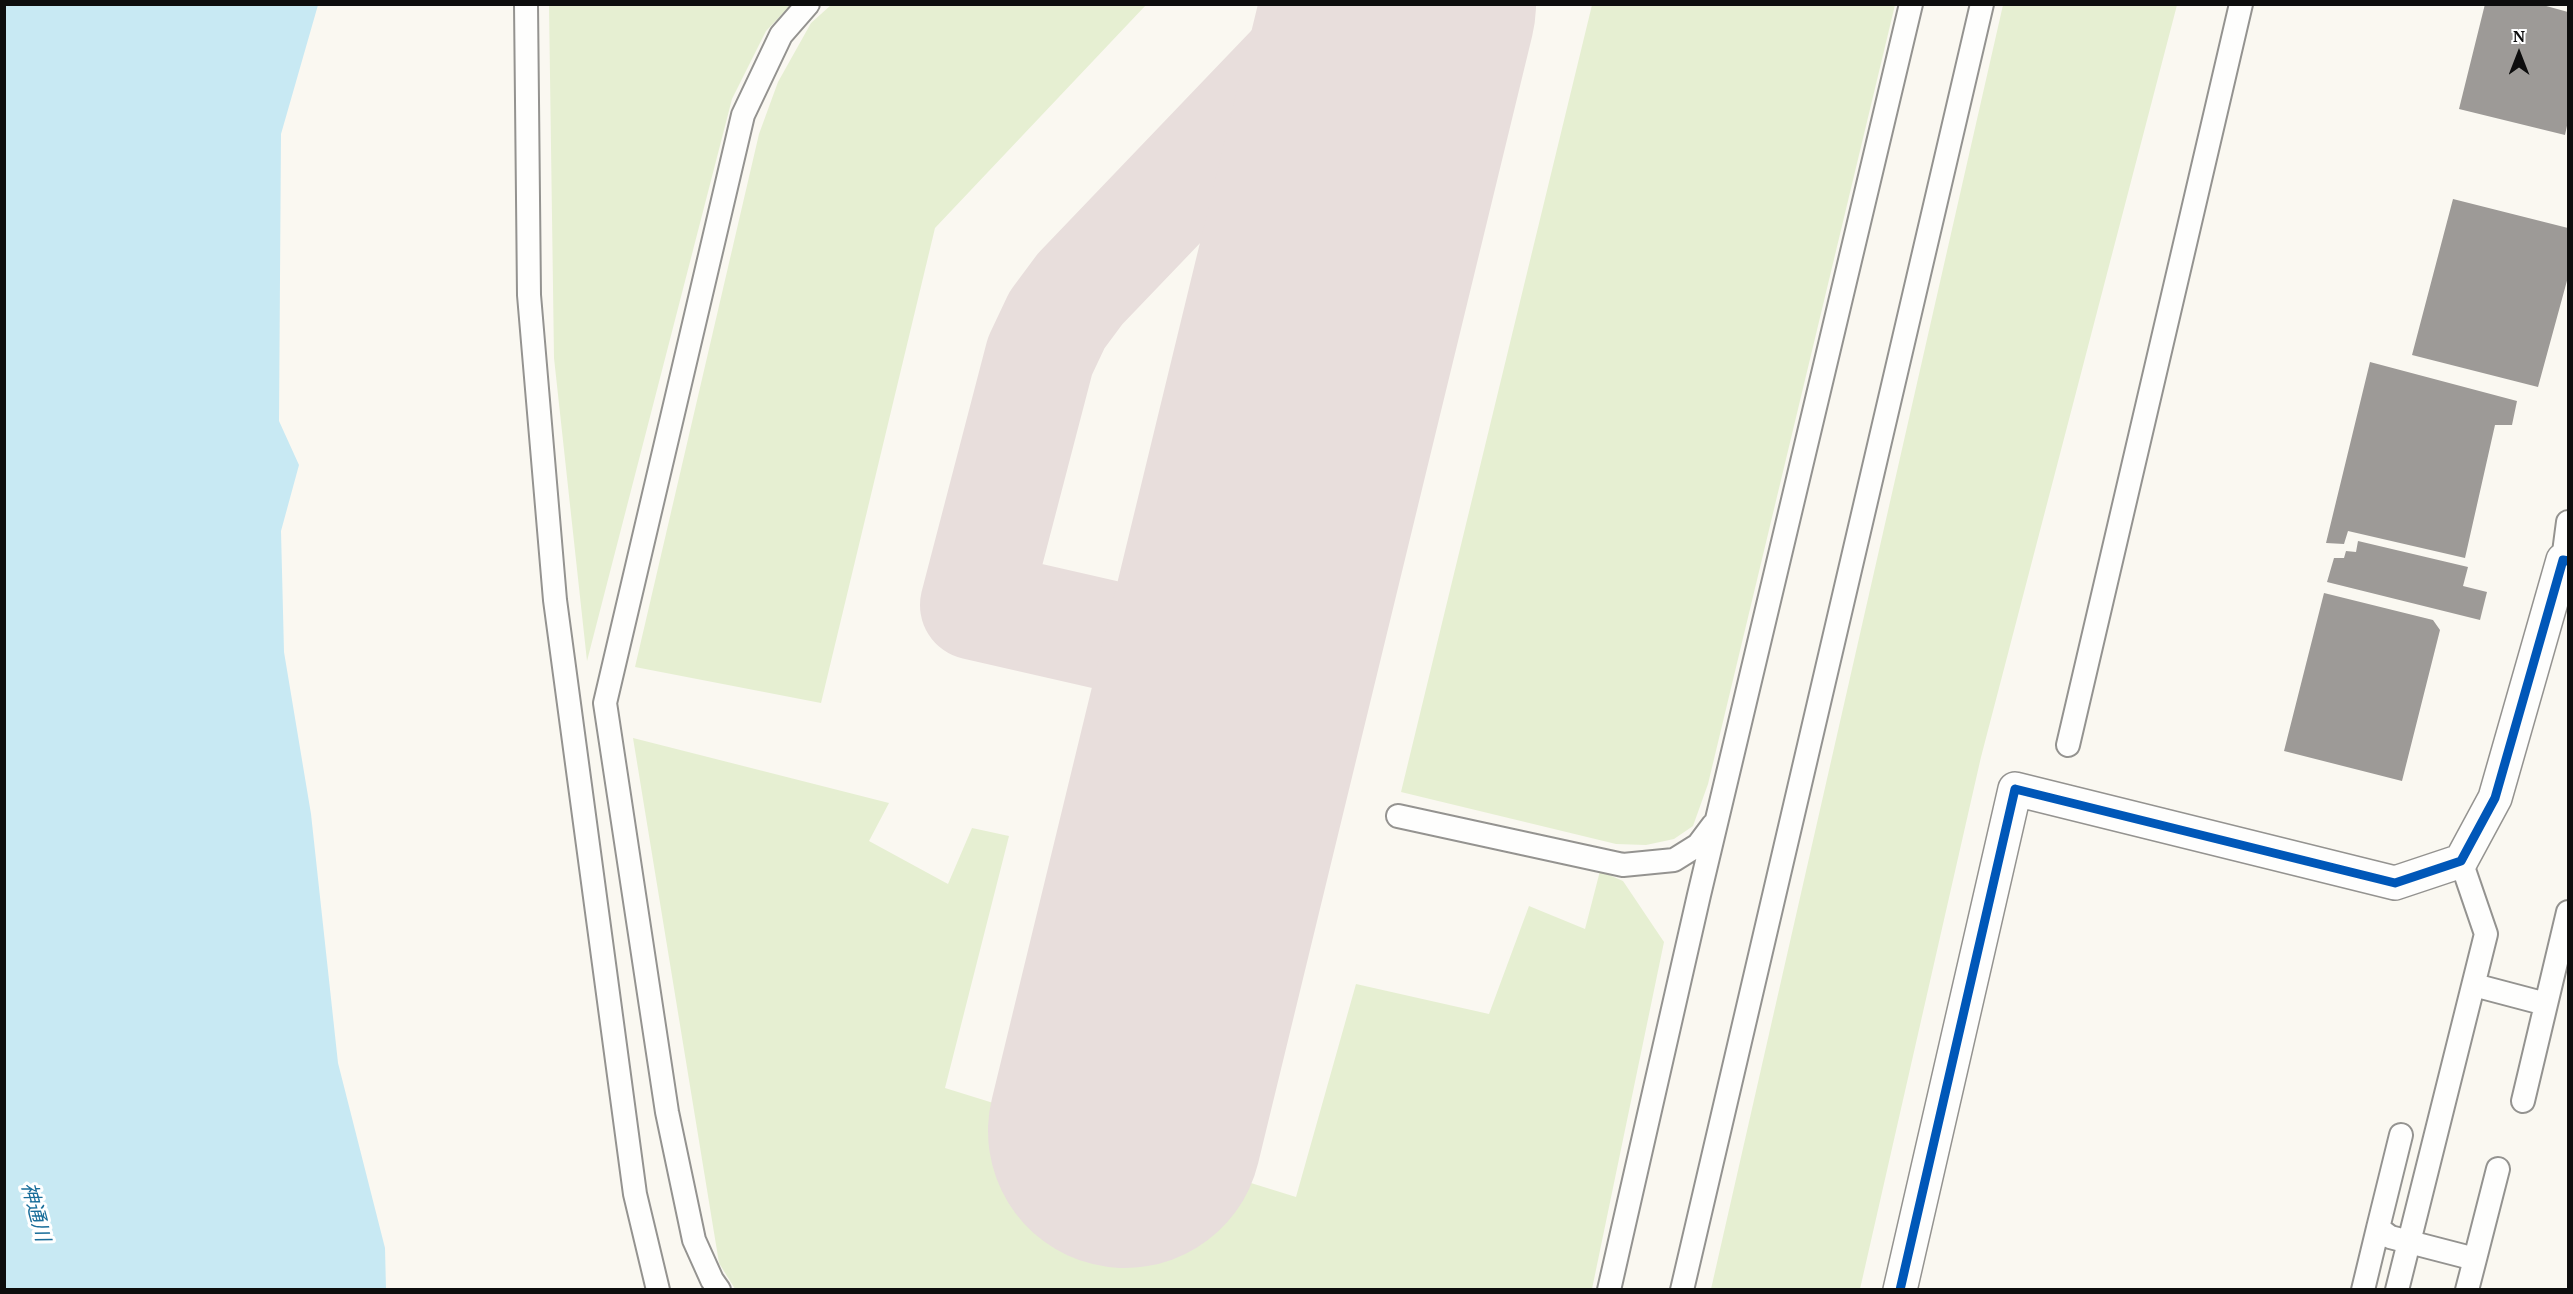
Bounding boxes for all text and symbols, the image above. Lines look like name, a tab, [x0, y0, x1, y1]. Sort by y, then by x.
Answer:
north arrow	[2489, 24, 2549, 84]
text: N	[2513, 25, 2525, 47]
water label: 神通川	[16, 1180, 54, 1244]

